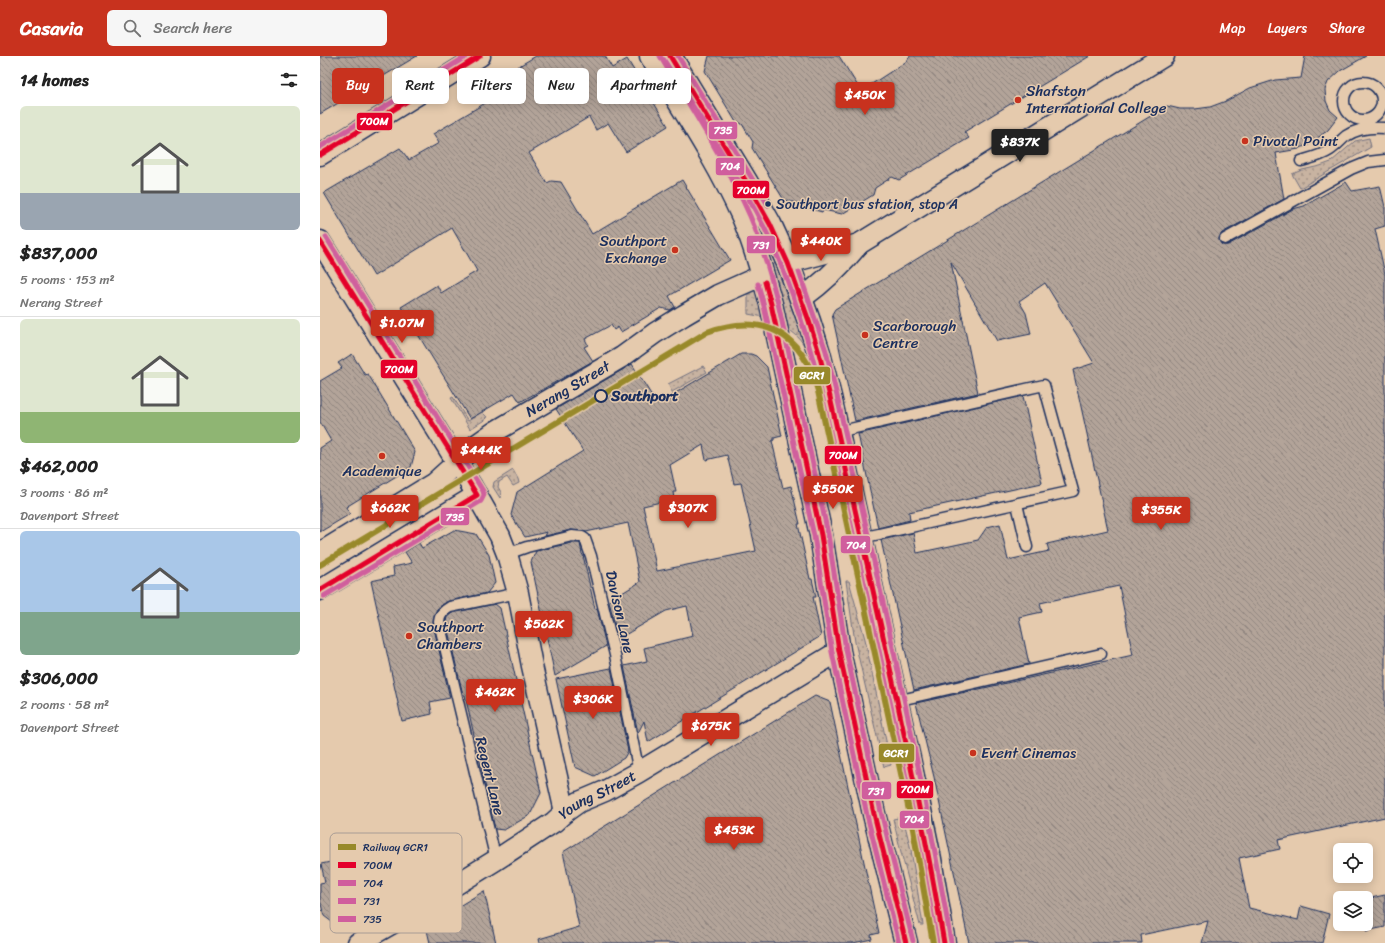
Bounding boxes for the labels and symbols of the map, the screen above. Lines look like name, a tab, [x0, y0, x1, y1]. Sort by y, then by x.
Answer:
place label: Shafston International College	[1025, 78, 1167, 121]
pin: $450K	[837, 82, 893, 116]
marker: Shafston International College	[1013, 95, 1023, 105]
line badge: 700M	[356, 112, 393, 131]
text: 700M	[359, 112, 390, 131]
line badge: 735	[708, 121, 738, 140]
text: 735	[713, 121, 733, 140]
place label: Pivotal Point	[1253, 128, 1339, 154]
pin: $837K	[992, 129, 1048, 163]
marker: Pivotal Point	[1240, 136, 1250, 146]
line badge: 704	[715, 157, 745, 176]
text: 704	[720, 157, 740, 176]
line badge: 700M	[732, 180, 770, 199]
text: 700M	[736, 181, 767, 200]
place label: Southport bus station, stop A	[776, 192, 958, 217]
marker: Southport bus station, stop A	[763, 199, 773, 209]
place label: Southport Exchange	[599, 228, 667, 271]
pin: $440K	[793, 228, 849, 262]
line badge: 731	[746, 235, 776, 254]
text: 731	[752, 236, 770, 255]
marker: Southport Exchange	[670, 245, 680, 255]
pin: $1.07M	[369, 310, 435, 344]
place label: Scarborough Centre	[873, 313, 956, 356]
marker: Scarborough Centre	[860, 330, 870, 340]
street label: Nerang Street	[520, 353, 616, 424]
line badge: 700M	[380, 359, 418, 379]
text: 700M	[384, 360, 415, 379]
line badge: GCR1	[793, 366, 831, 385]
text: GCR1	[799, 366, 825, 385]
place label: Southport	[610, 383, 679, 409]
marker: Southport	[594, 389, 608, 403]
pin: $444K	[453, 437, 509, 471]
line badge: 700M	[824, 445, 862, 465]
text: 700M	[828, 446, 859, 465]
marker: Academique	[377, 451, 387, 461]
place label: Academique	[341, 458, 422, 484]
pin: $550K	[805, 476, 861, 510]
pin: $662K	[362, 495, 418, 529]
pin: $307K	[660, 495, 716, 529]
pin: $355K	[1133, 497, 1189, 531]
line badge: 735	[440, 507, 470, 526]
text: 735	[445, 508, 465, 527]
line badge: 704	[840, 535, 871, 554]
text: 704	[846, 536, 866, 555]
street label: Davison Lane	[598, 568, 642, 656]
pin: $562K	[516, 611, 572, 645]
place label: Southport Chambers	[417, 614, 485, 657]
marker: Southport Chambers	[404, 631, 414, 641]
pin: $462K	[467, 679, 523, 713]
pin: $306K	[565, 686, 621, 720]
pin: $675K	[683, 713, 739, 747]
street label: Regent Lane	[468, 734, 512, 818]
place label: Event Cinemas	[981, 740, 1077, 766]
line badge: GCR1	[878, 743, 915, 763]
text: GCR1	[883, 744, 909, 763]
marker: Event Cinemas	[968, 748, 978, 758]
street label: Young Street	[552, 763, 641, 826]
line badge: 700M	[896, 780, 934, 799]
text: 700M	[900, 780, 931, 799]
line badge: 731	[861, 781, 892, 800]
text: 731	[867, 782, 885, 801]
line badge: 704	[899, 810, 930, 829]
text: 704	[904, 810, 924, 829]
pin: $453K	[706, 817, 762, 851]
legend	[330, 833, 462, 933]
text: Railway GCR1	[363, 838, 428, 857]
text: 700M	[363, 856, 392, 875]
text: 704	[363, 874, 383, 893]
text: 731	[363, 892, 380, 911]
text: 735	[363, 910, 382, 929]

